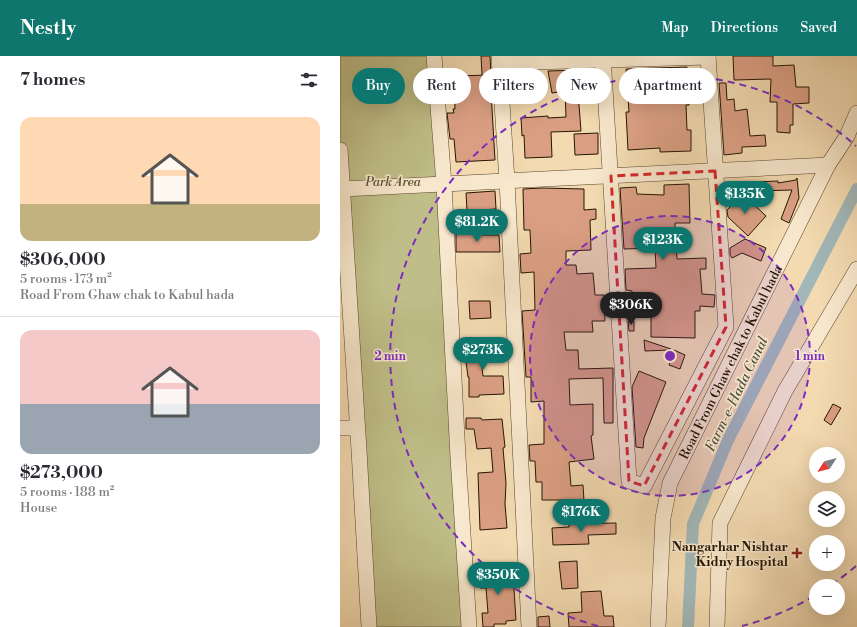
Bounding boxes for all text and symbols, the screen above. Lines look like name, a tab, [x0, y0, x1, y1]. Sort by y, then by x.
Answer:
text: Nestly	[20, 16, 76, 40]
text: Map	[661, 19, 689, 37]
text: Directions	[711, 19, 778, 37]
text: Saved	[800, 19, 837, 37]
chip: Buy	[352, 68, 405, 104]
chip: Rent	[413, 68, 471, 104]
chip: Filters	[479, 68, 548, 104]
chip: New	[556, 68, 611, 104]
chip: Apartment	[619, 68, 716, 104]
text: 7 homes	[20, 69, 85, 91]
icon: filters	[298, 69, 320, 91]
icon: home	[134, 143, 206, 215]
park label: Park Area	[364, 174, 421, 190]
pin: $135K	[717, 181, 773, 215]
text: $135K	[725, 186, 765, 202]
pin: $81.2K	[444, 209, 510, 243]
text: $81.2K	[455, 214, 499, 230]
pin: $123K	[635, 227, 691, 261]
text: $123K	[643, 232, 683, 248]
text: $306,000	[20, 249, 106, 271]
street label: Road From Ghaw chak to Kabul hada	[676, 262, 786, 462]
text: 5 rooms · 173 m²	[20, 271, 112, 287]
text: Road From Ghaw chak to Kabul hada	[20, 287, 234, 303]
pin: $306K	[603, 292, 659, 326]
text: $306K	[609, 297, 653, 313]
water label: Farm-e-Hada Canal	[701, 334, 773, 455]
pin: $273K	[455, 337, 511, 371]
text: $273K	[462, 342, 504, 358]
text: 2 min	[374, 349, 406, 364]
centre of rings	[663, 349, 677, 363]
text: 1 min	[795, 349, 826, 364]
icon: home	[134, 356, 206, 428]
north arrow	[809, 447, 845, 483]
map controls	[809, 447, 845, 615]
text: $273,000	[20, 462, 103, 484]
text: 5 rooms · 188 m²	[20, 484, 114, 500]
button: layers	[809, 491, 845, 527]
pin: $176K	[553, 499, 609, 533]
text: House	[20, 500, 57, 516]
text: $176K	[561, 504, 601, 520]
button: +	[809, 535, 845, 571]
place label: Nangarhar Nishtar Kidny Hospital	[672, 539, 789, 570]
marker: Nangarhar Nishtar Kidny Hospital	[791, 547, 803, 559]
pin: $350K	[470, 562, 526, 596]
text: $350K	[476, 567, 520, 583]
button: −	[809, 579, 845, 615]

